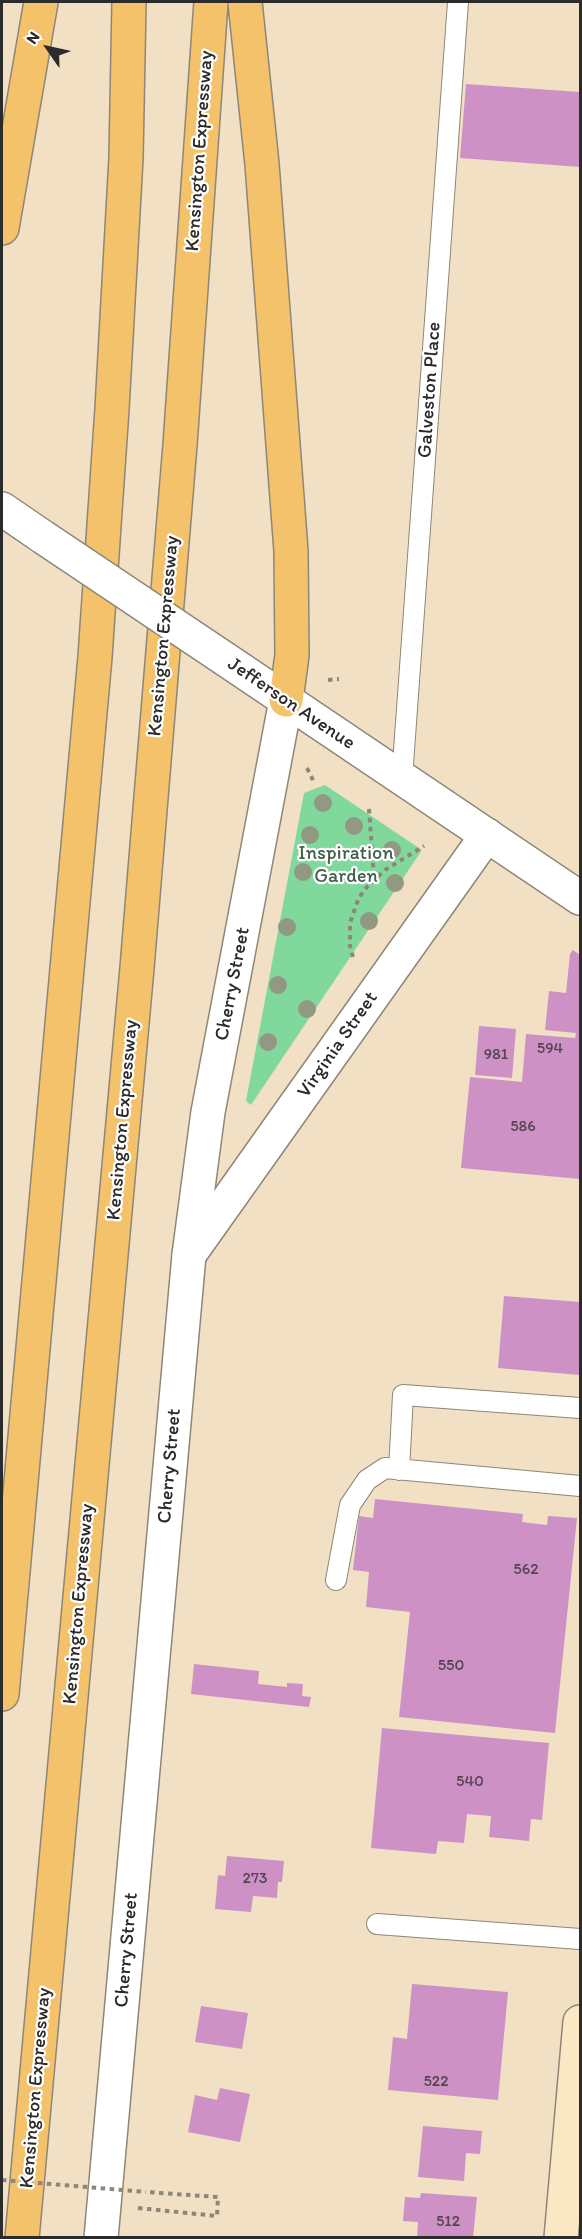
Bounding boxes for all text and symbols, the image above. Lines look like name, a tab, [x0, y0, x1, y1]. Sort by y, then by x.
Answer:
north arrow	[18, 18, 78, 78]
text: N	[22, 28, 44, 47]
street label: Kensington Expressway	[181, 50, 219, 252]
street label: Galveston Place	[413, 321, 447, 459]
street label: Kensington Expressway	[143, 535, 185, 737]
street label: Jefferson Avenue	[223, 652, 359, 756]
park label: Inspiration Garden	[298, 842, 394, 889]
street label: Cherry Street	[210, 925, 256, 1043]
street label: Virginia Street	[293, 987, 383, 1103]
street label: Kensington Expressway	[102, 1019, 144, 1221]
house number: 594	[537, 1039, 563, 1059]
house number: 981	[484, 1045, 508, 1065]
house number: 586	[510, 1117, 536, 1137]
street label: Cherry Street	[153, 1407, 187, 1525]
street label: Kensington Expressway	[58, 1503, 100, 1705]
house number: 562	[513, 1560, 539, 1580]
house number: 550	[438, 1656, 464, 1676]
house number: 540	[456, 1772, 484, 1792]
house number: 273	[242, 1869, 268, 1889]
street label: Cherry Street	[110, 1891, 144, 2009]
street label: Kensington Expressway	[15, 1987, 57, 2189]
house number: 522	[423, 2072, 449, 2092]
house number: 512	[436, 2212, 460, 2232]

